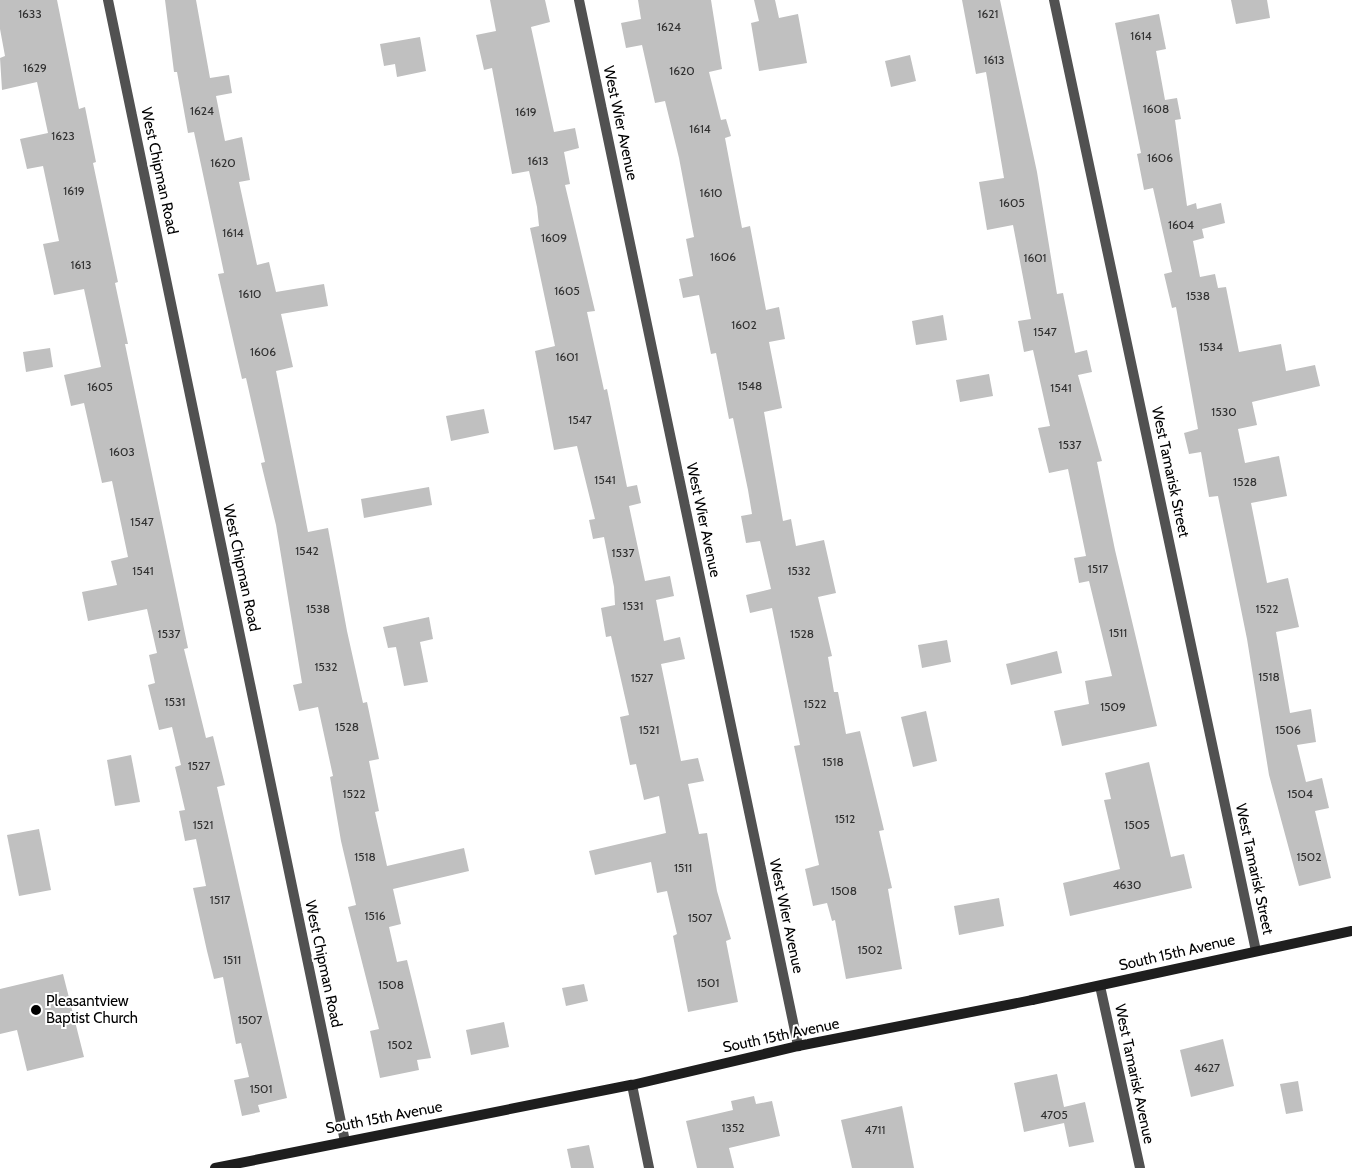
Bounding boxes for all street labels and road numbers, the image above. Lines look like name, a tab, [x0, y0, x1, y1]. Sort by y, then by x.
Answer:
street label: West Wier Avenue	[599, 64, 641, 182]
street label: West Chipman Road	[137, 106, 181, 236]
street label: West Tamarisk Street	[1147, 405, 1193, 539]
street label: West Wier Avenue	[682, 461, 724, 579]
street label: West Chipman Road	[219, 503, 263, 633]
street label: West Tamarisk Street	[1231, 802, 1277, 936]
street label: West Wier Avenue	[765, 857, 807, 975]
street label: West Chipman Road	[301, 899, 345, 1029]
street label: South 15th Avenue	[1117, 931, 1237, 975]
street label: West Tamarisk Avenue	[1110, 1003, 1158, 1145]
street label: South 15th Avenue	[721, 1015, 841, 1057]
street label: South 15th Avenue	[324, 1098, 444, 1138]

